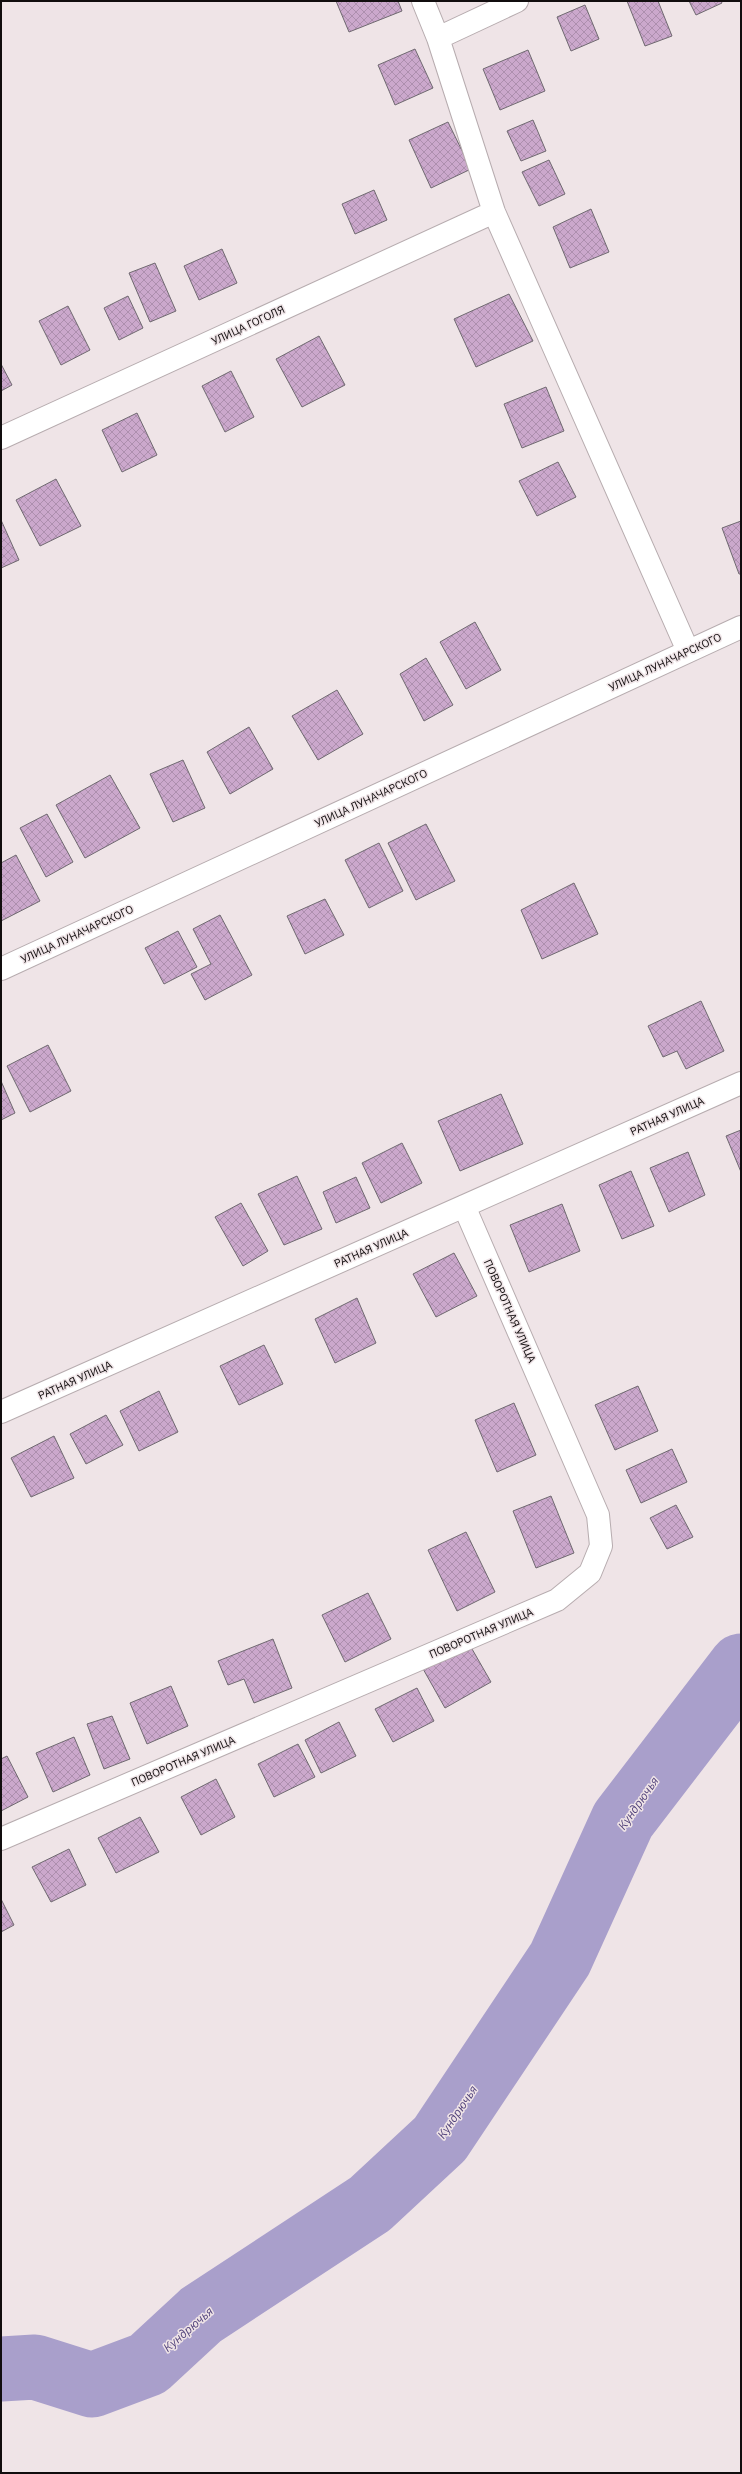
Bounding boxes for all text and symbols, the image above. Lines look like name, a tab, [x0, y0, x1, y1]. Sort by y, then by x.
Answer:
street label: УЛИЦА ГОГОЛЯ	[209, 302, 287, 348]
street label: УЛИЦА ЛУНАЧАРСКОГО	[606, 630, 724, 694]
street label: УЛИЦА ЛУНАЧАРСКОГО	[312, 766, 430, 830]
street label: УЛИЦА ЛУНАЧАРСКОГО	[18, 902, 136, 966]
street label: РАТНАЯ УЛИЦА	[628, 1093, 706, 1139]
street label: РАТНАЯ УЛИЦА	[332, 1225, 410, 1271]
street label: ПОВОРОТНАЯ УЛИЦА	[481, 1257, 539, 1365]
street label: РАТНАЯ УЛИЦА	[36, 1357, 114, 1403]
street label: ПОВОРОТНАЯ УЛИЦА	[427, 1605, 535, 1661]
street label: ПОВОРОТНАЯ УЛИЦА	[129, 1733, 237, 1789]
water label: Кундрючья	[614, 1774, 662, 1832]
water label: Кундрючья	[434, 2082, 480, 2142]
water label: Кундрючья	[160, 2303, 216, 2355]

